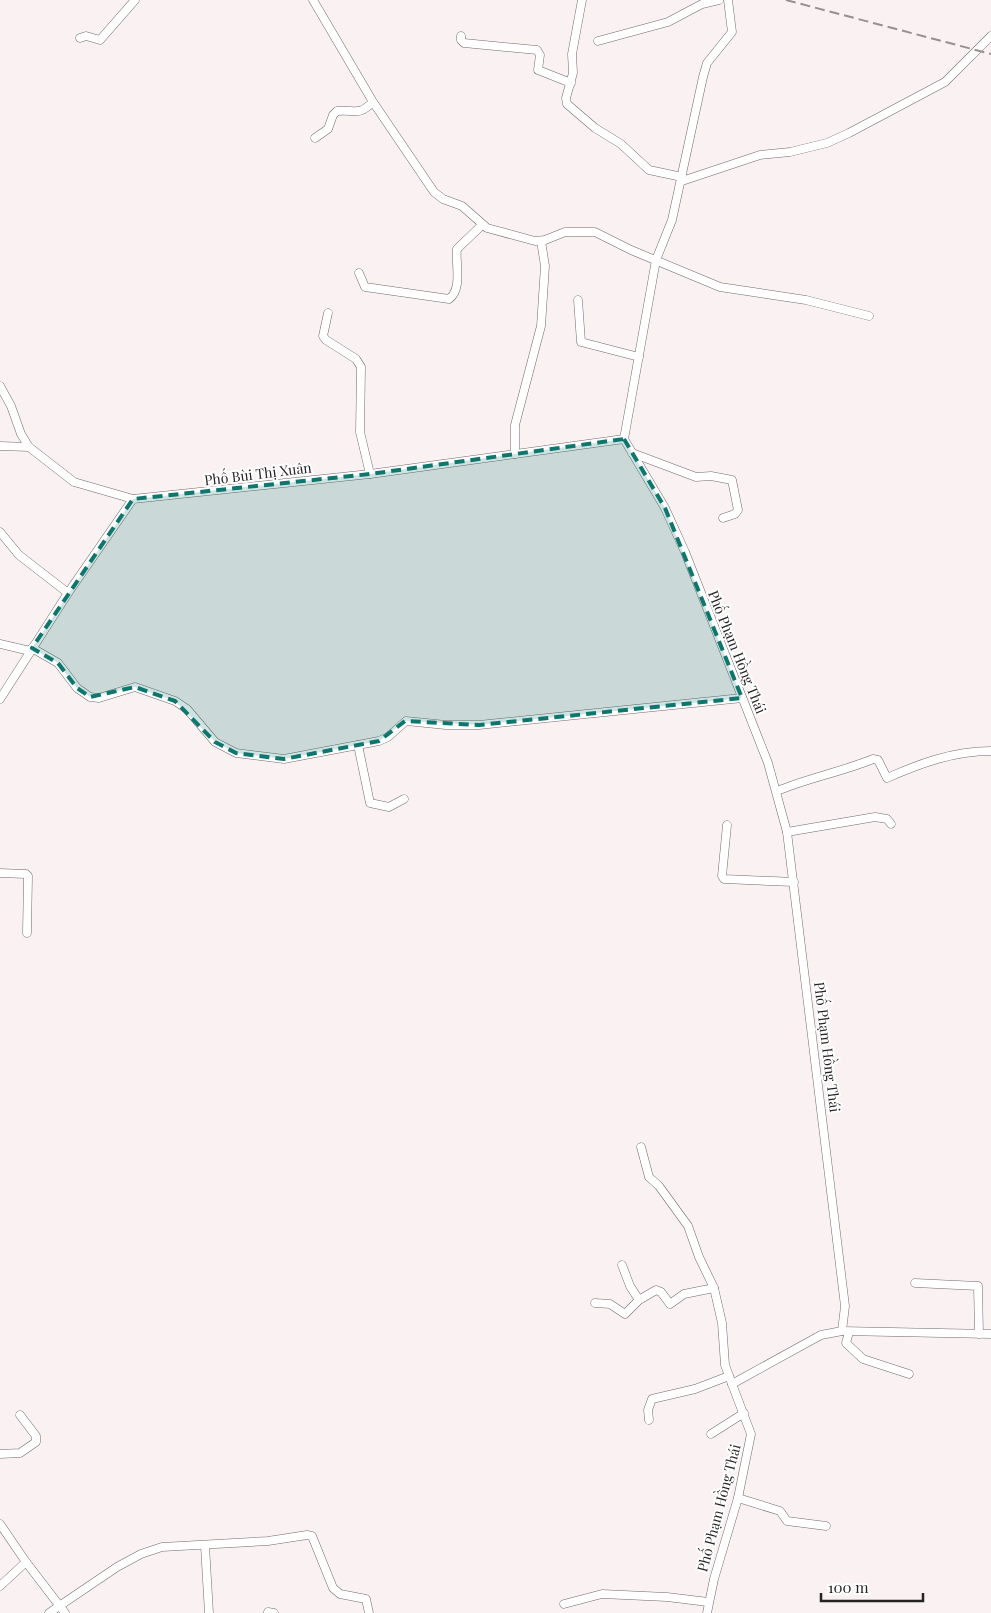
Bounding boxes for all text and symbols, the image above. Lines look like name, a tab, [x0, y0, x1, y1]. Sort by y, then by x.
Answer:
street label: Phố Bùi Thị Xuân	[203, 455, 313, 490]
street label: Phố Phạm Hồng Thái	[704, 587, 773, 716]
street label: Phố Phạm Hồng Thái	[810, 980, 847, 1113]
street label: Phố Phạm Hồng Thái	[690, 1441, 745, 1574]
scale bar	[821, 1570, 924, 1602]
text: 100 m	[828, 1577, 869, 1597]

